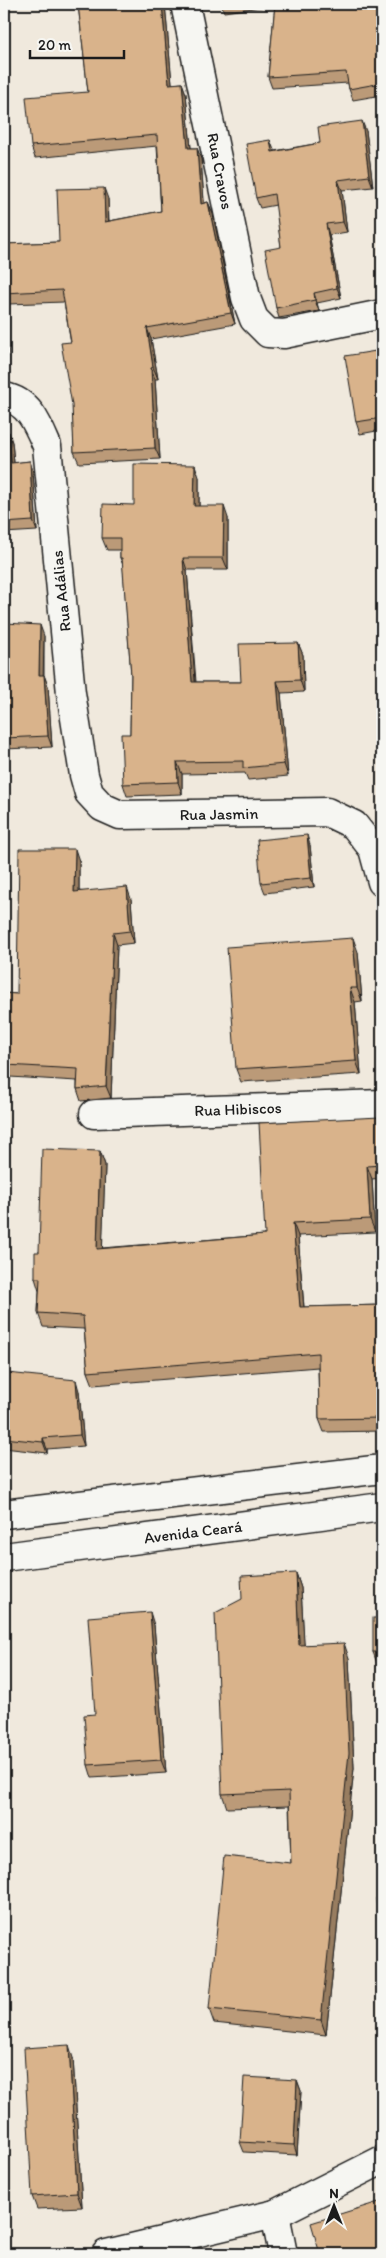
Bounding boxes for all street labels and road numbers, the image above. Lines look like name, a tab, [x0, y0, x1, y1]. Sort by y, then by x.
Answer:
street label: Rua Cravos	[203, 131, 237, 211]
street label: Rua Adálias	[47, 549, 75, 633]
street label: Rua Jasmin	[179, 804, 259, 824]
street label: Rua Hibiscos	[194, 1098, 282, 1120]
street label: Avenida Ceará	[143, 1516, 244, 1547]

